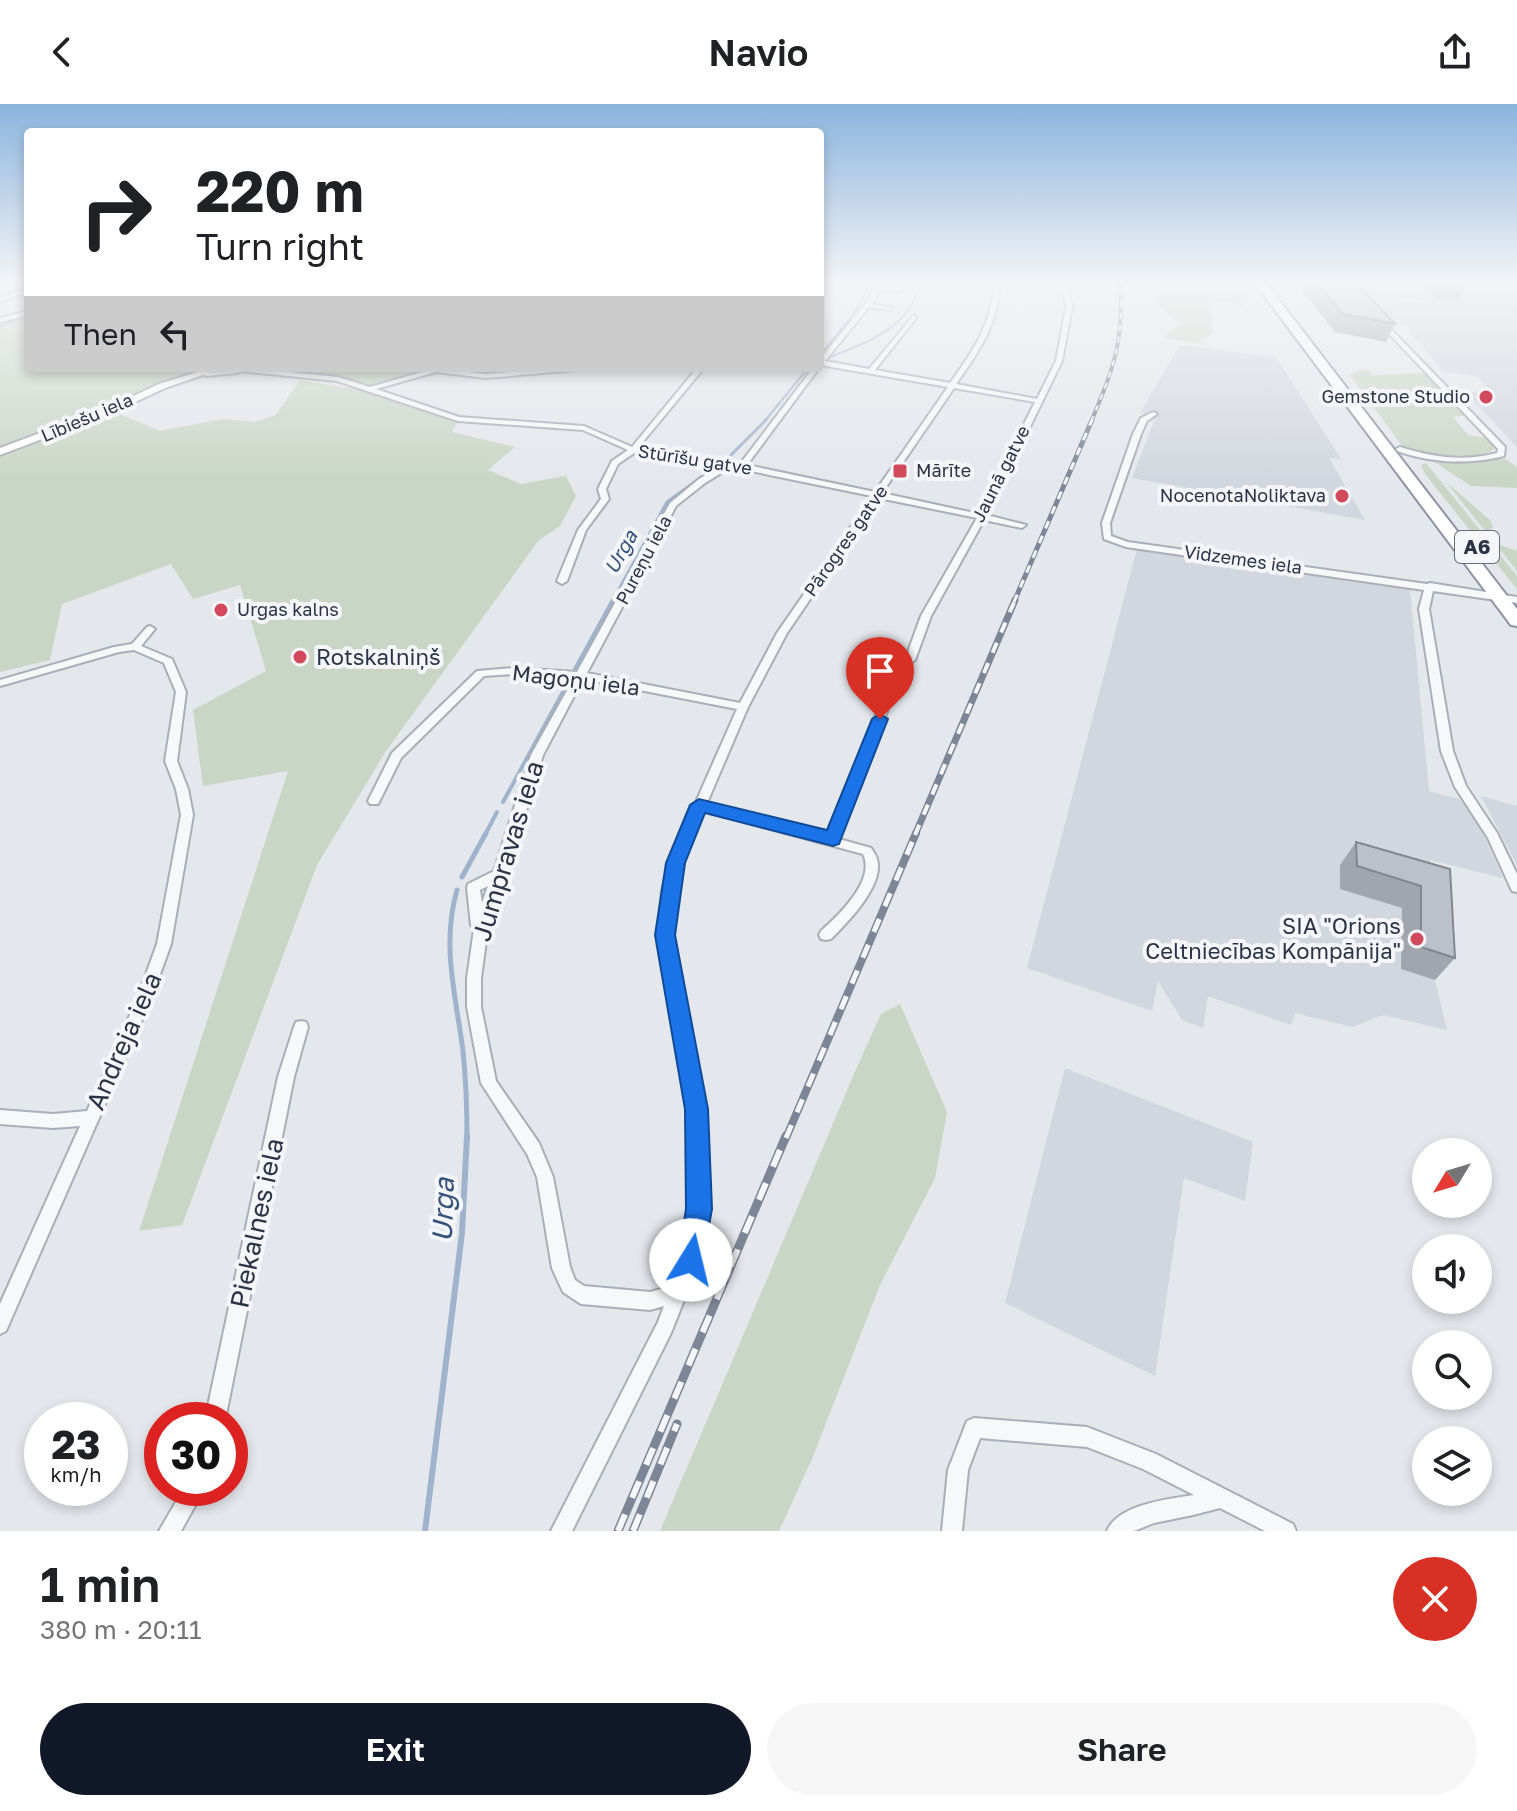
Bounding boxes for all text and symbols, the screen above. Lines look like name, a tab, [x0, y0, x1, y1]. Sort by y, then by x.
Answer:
icon: back	[40, 30, 84, 74]
icon: share	[1433, 30, 1477, 74]
text: Navio	[709, 31, 808, 74]
text: 220 m	[196, 157, 364, 224]
icon: right	[64, 160, 168, 264]
text: Turn right	[196, 225, 364, 268]
icon: left	[153, 312, 197, 356]
text: Then	[64, 316, 137, 352]
place label: Gemstone Studio	[1321, 385, 1470, 407]
street label: Lībiešu iela	[37, 388, 136, 446]
marker: Gemstone Studio	[1477, 388, 1495, 406]
street label: Jaunā gatve	[966, 422, 1034, 526]
street label: Stūrīšu gatve	[637, 439, 754, 479]
place label: Mārīte	[916, 459, 971, 481]
marker: Mārīte	[891, 462, 909, 480]
street label: Pārogres gatve	[799, 481, 892, 600]
place label: NocenotaNoliktava	[1160, 484, 1326, 506]
marker: NocenotaNoliktava	[1333, 487, 1351, 505]
street label: Pureņu iela	[610, 511, 677, 608]
water label: Urga	[599, 525, 643, 578]
road number: A6	[1455, 531, 1499, 563]
street label: Vidzemes iela	[1183, 540, 1304, 578]
place label: Urgas kalns	[237, 598, 339, 620]
marker: Urgas kalns	[212, 601, 230, 619]
pin	[846, 637, 914, 719]
place label: Rotskalniņš	[316, 643, 441, 671]
marker: Rotskalniņš	[291, 648, 309, 666]
icon: arrive	[858, 649, 902, 693]
street label: Magoņu iela	[510, 658, 642, 702]
street label: Jumpravas iela	[465, 757, 550, 945]
place label: SIA "Orions Celtniecības Kompānija"	[1145, 912, 1401, 964]
marker: SIA "Orions Celtniecības Kompānija"	[1408, 930, 1426, 948]
street label: Andreja iela	[79, 967, 168, 1115]
street label: Piekalnes iela	[223, 1135, 290, 1311]
north arrow	[1412, 1138, 1492, 1218]
map controls	[1412, 1138, 1492, 1506]
water label: Urga	[425, 1176, 460, 1243]
position arrow	[649, 1218, 733, 1302]
button: sound	[1412, 1234, 1492, 1314]
button: search	[1412, 1330, 1492, 1410]
speed limit sign: 30	[144, 1402, 248, 1506]
text: 23	[52, 1420, 100, 1468]
button: layers	[1412, 1426, 1492, 1506]
text: km/h	[51, 1462, 101, 1486]
text: 1 min	[40, 1555, 160, 1613]
button: close	[1393, 1557, 1477, 1641]
text: 380 m · 20:11	[40, 1614, 202, 1645]
button: Exit	[40, 1703, 751, 1795]
button: Share	[767, 1703, 1477, 1795]

